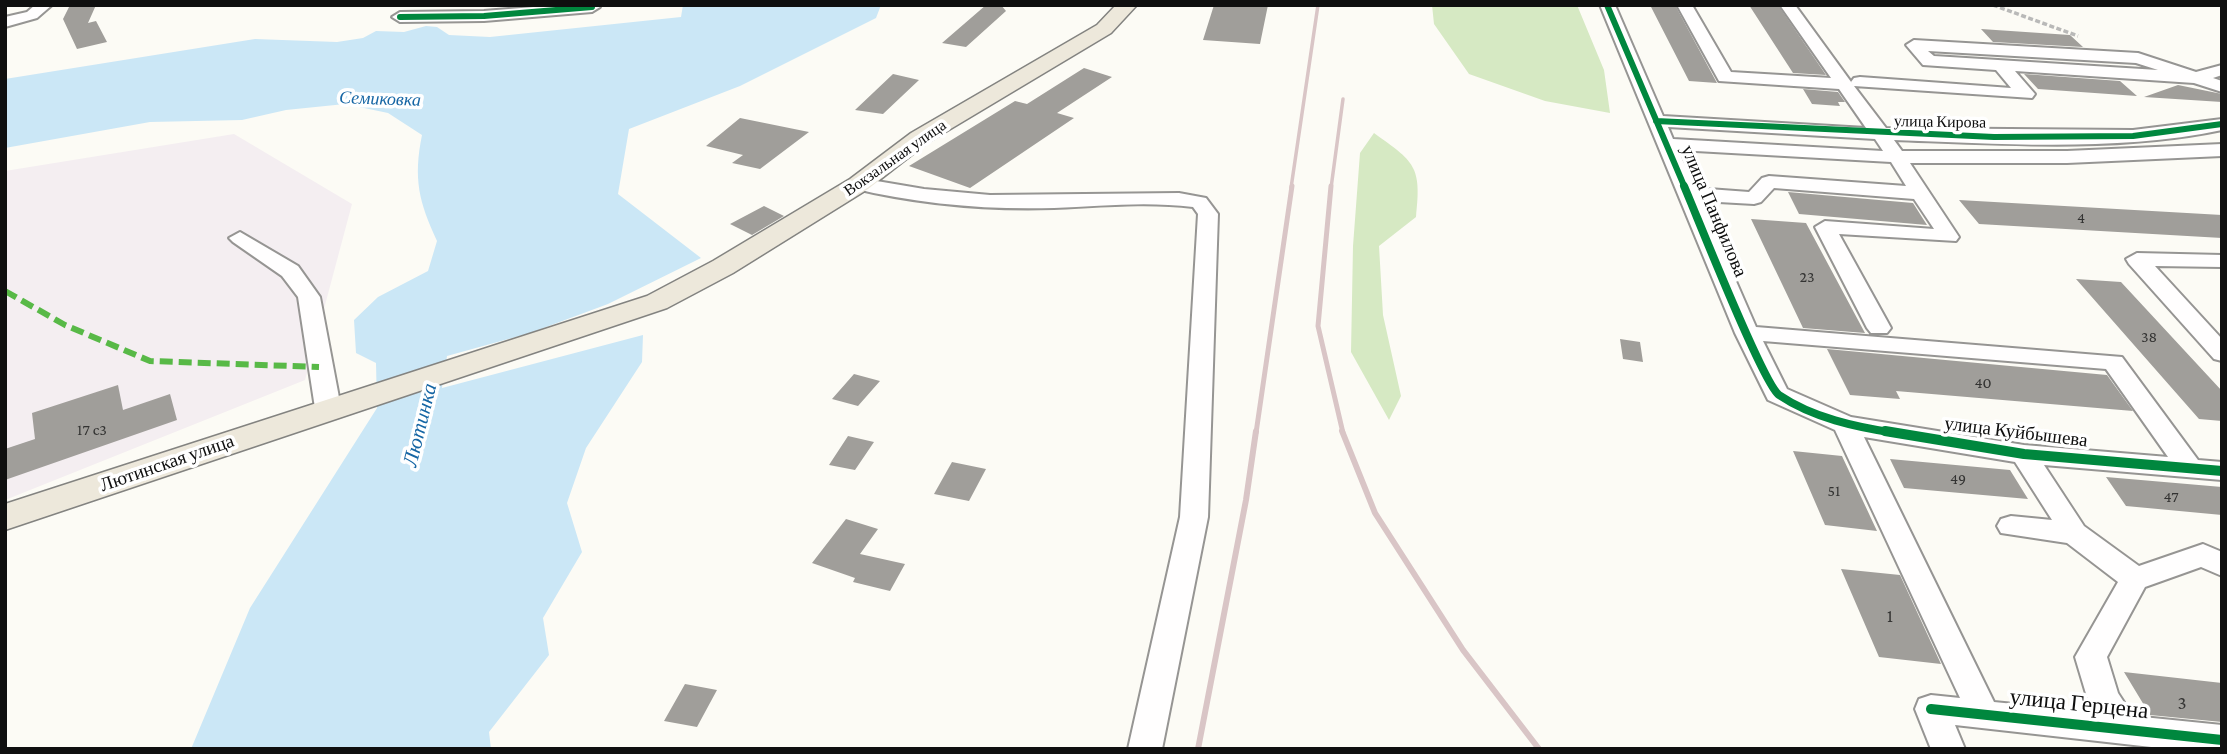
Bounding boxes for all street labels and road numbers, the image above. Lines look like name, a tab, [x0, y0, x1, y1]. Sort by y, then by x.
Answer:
street label: улица Кирова	[1894, 112, 1986, 132]
street label: Вокзальная улица	[840, 116, 950, 200]
street label: улица Панфилова	[1676, 141, 1752, 281]
street label: улица Куйбышева	[1943, 412, 2089, 452]
street label: Лютинская улица	[97, 429, 237, 497]
street label: улица Герцена	[2008, 683, 2150, 725]

